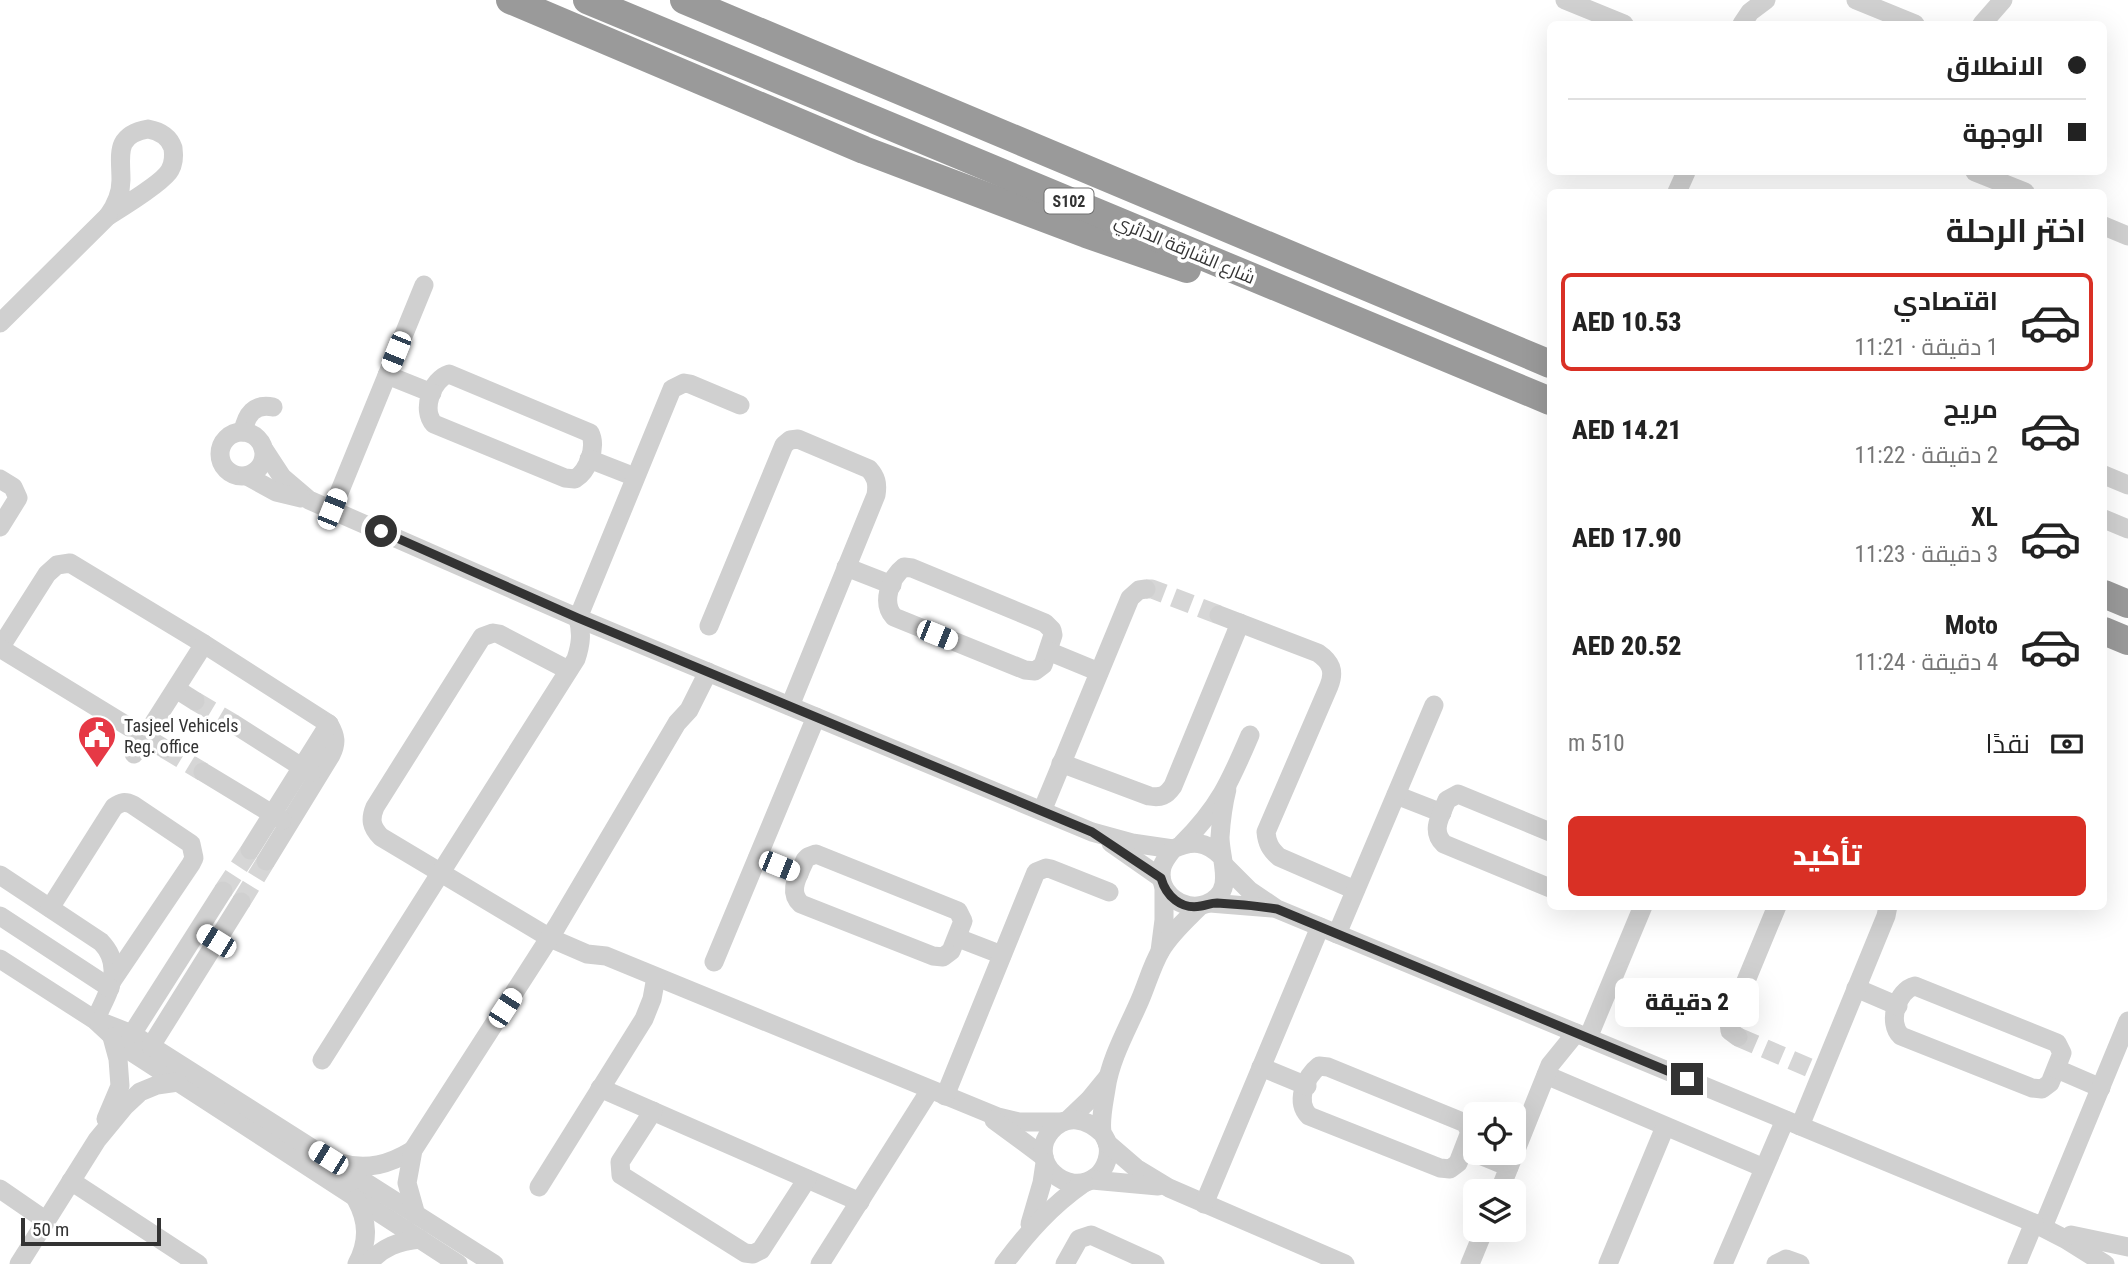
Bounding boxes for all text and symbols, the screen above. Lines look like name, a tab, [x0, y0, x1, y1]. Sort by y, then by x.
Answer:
text: الانطلاق	[1946, 51, 2044, 81]
text: الوجهة	[1963, 118, 2044, 148]
road number: S102	[1044, 188, 1094, 214]
street label: شارع الشارقة الدائري	[1110, 210, 1258, 292]
text: اختر الرحلة	[1946, 212, 2086, 250]
text: اقتصادي	[1893, 286, 1998, 316]
icon: car	[2019, 291, 2082, 354]
text: AED 10.53	[1572, 307, 1682, 337]
car	[379, 329, 414, 375]
text: 1 دقيقة · 11:21	[1855, 334, 1998, 361]
text: مريح	[1943, 394, 1998, 424]
icon: car	[2019, 399, 2082, 462]
text: AED 14.21	[1572, 415, 1682, 445]
text: 2 دقيقة · 11:22	[1855, 442, 1998, 469]
car	[315, 486, 350, 532]
text: XL	[1971, 502, 1998, 532]
icon: car	[2019, 507, 2082, 570]
route start	[365, 515, 397, 547]
text: AED 17.90	[1572, 523, 1682, 553]
text: 3 دقيقة · 11:23	[1855, 541, 1998, 568]
text: Moto	[1945, 610, 1998, 640]
icon: car	[2019, 615, 2082, 678]
car	[914, 617, 961, 653]
text: AED 20.52	[1572, 631, 1682, 661]
text: 4 دقيقة · 11:24	[1855, 649, 1998, 676]
public building icon: Tasjeel Vehicels Reg. office	[76, 714, 118, 769]
place label: Tasjeel Vehicels Reg. office	[124, 715, 238, 757]
icon: cash	[2048, 725, 2086, 763]
text: نقدًا	[1986, 729, 2030, 759]
text: 510 m	[1568, 730, 1625, 757]
button: تأكيد	[1568, 816, 2086, 896]
car	[756, 848, 803, 884]
car	[193, 921, 240, 961]
callout: 2 دقيقة	[1615, 978, 1759, 1026]
car	[485, 985, 526, 1031]
text: 2 دقيقة	[1645, 989, 1729, 1016]
route end	[1671, 1063, 1703, 1095]
map controls	[1463, 1102, 1526, 1242]
button: locate	[1463, 1102, 1526, 1165]
car	[305, 1138, 352, 1178]
button: layers	[1463, 1179, 1526, 1242]
scale bar	[21, 1215, 161, 1247]
text: 50 m	[32, 1218, 69, 1241]

